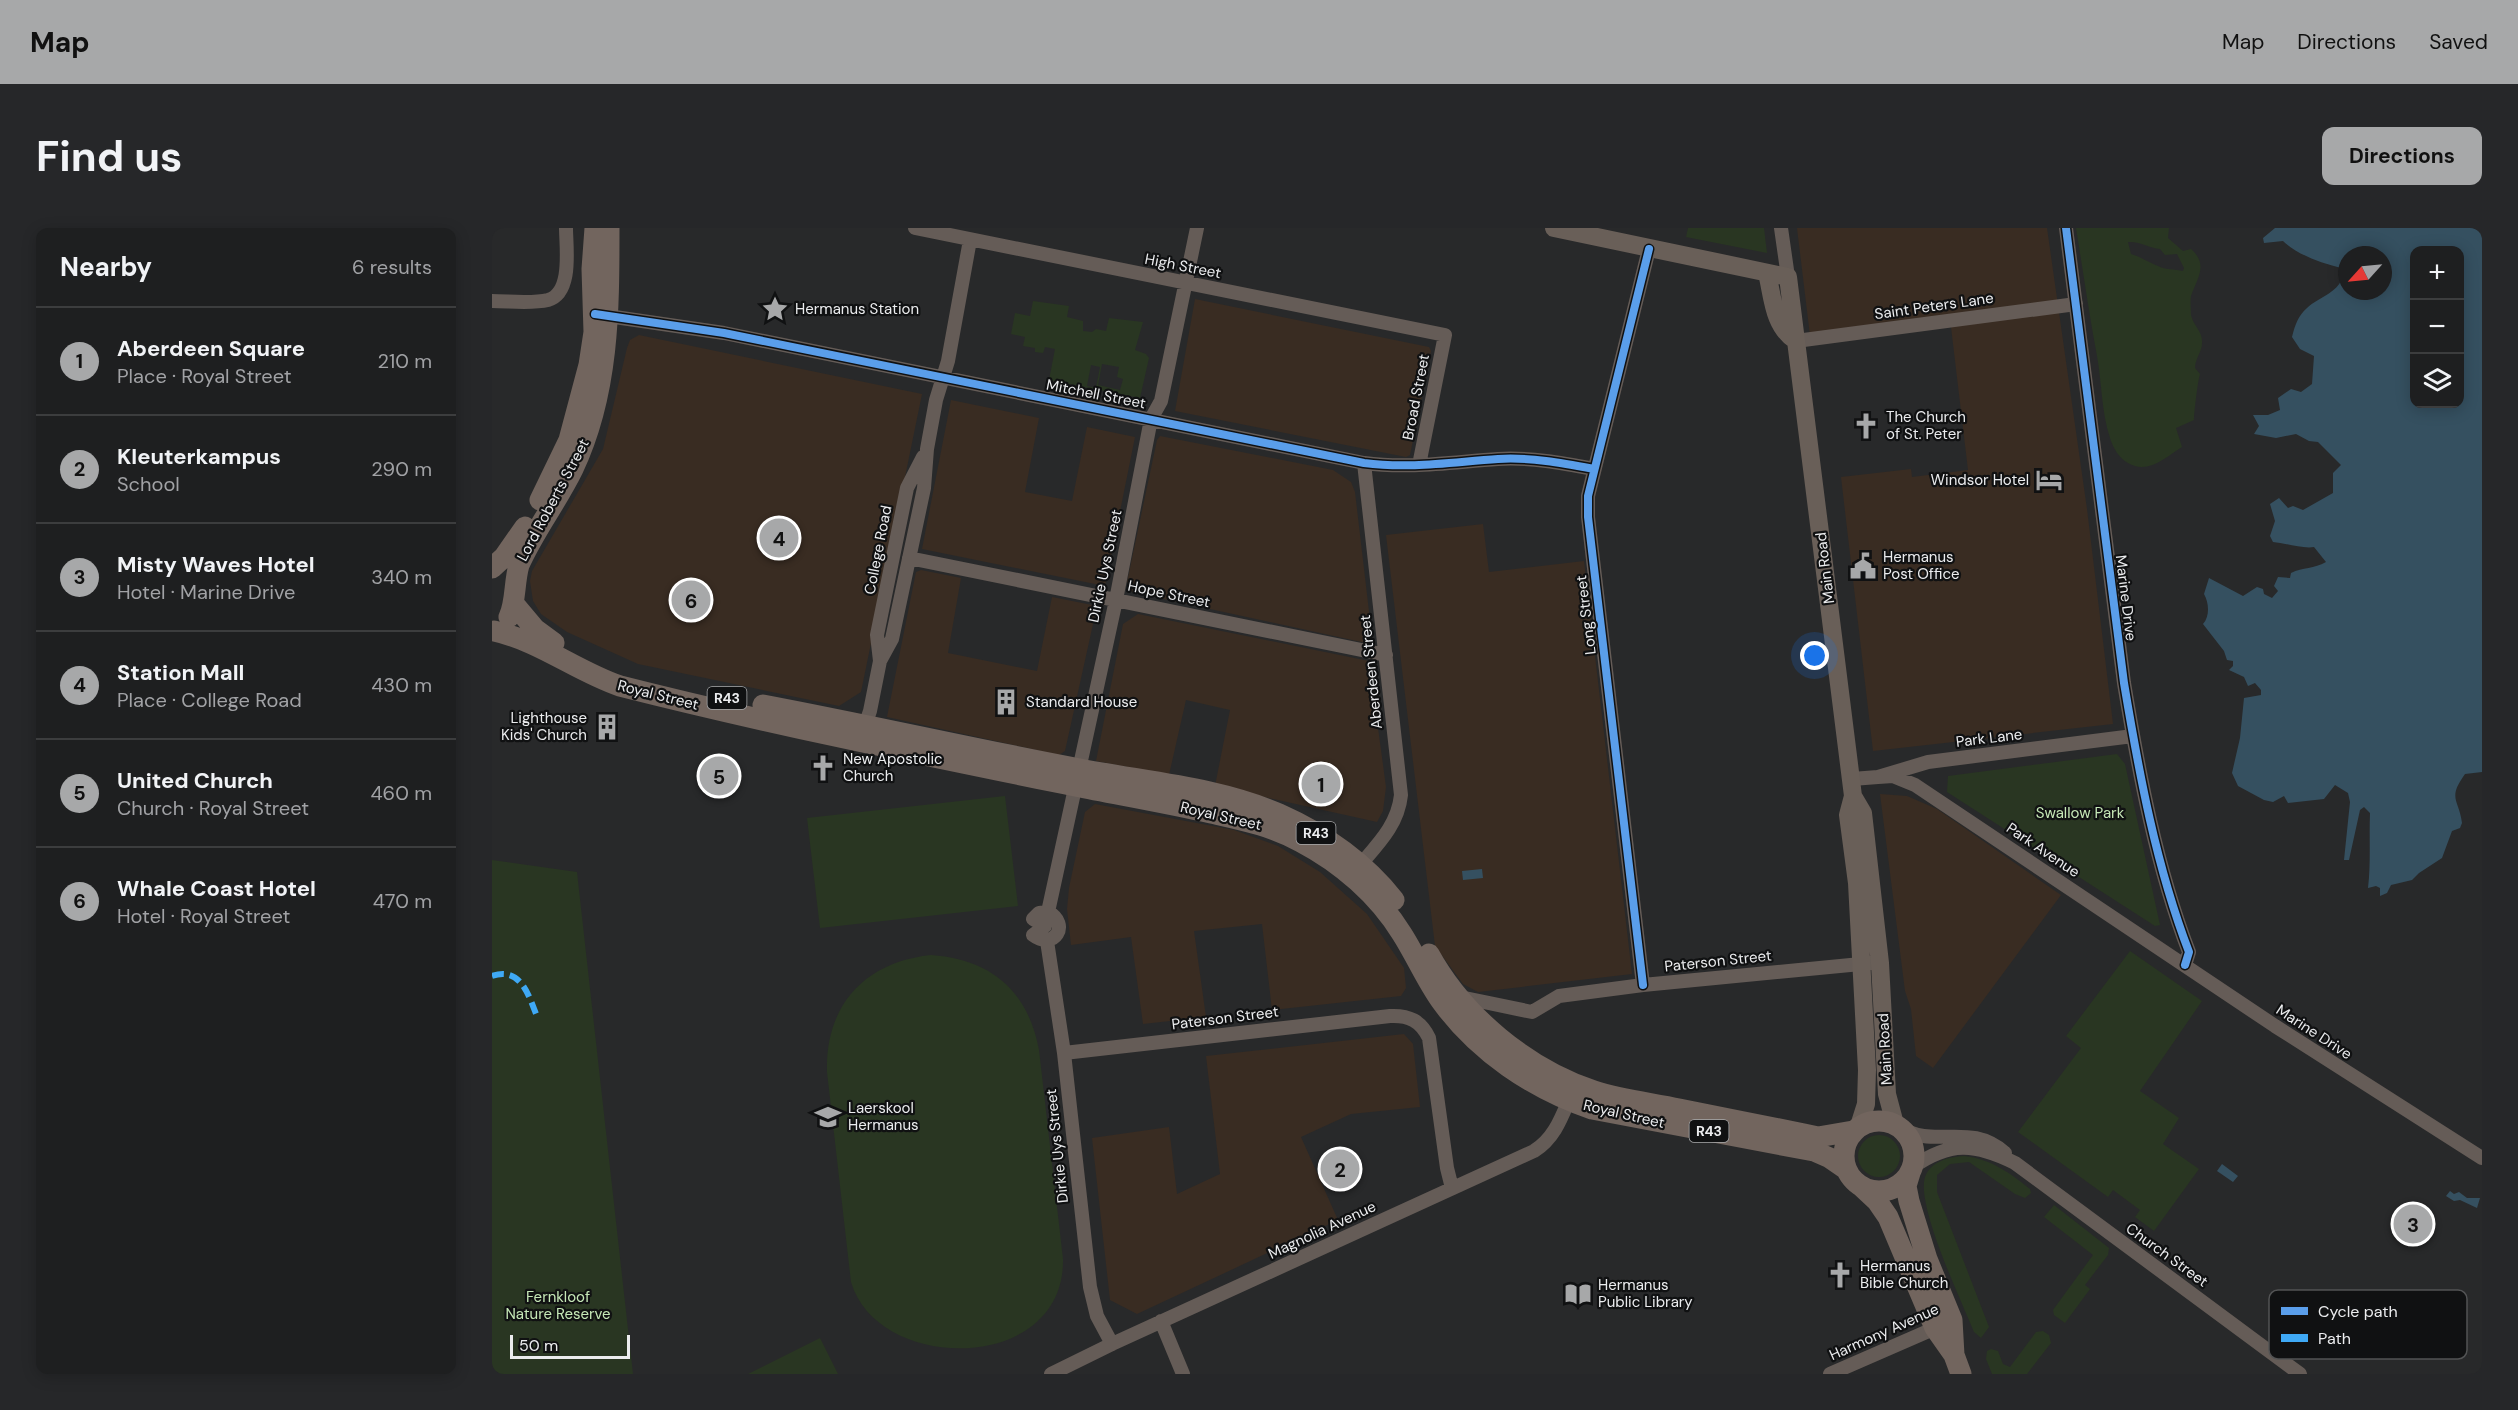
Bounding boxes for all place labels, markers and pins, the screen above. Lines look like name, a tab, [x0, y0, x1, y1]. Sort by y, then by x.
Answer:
place icon: Hermanus Station	[760, 294, 790, 324]
place label: Hermanus Station	[795, 299, 919, 319]
place label: The Church of St. Peter	[1886, 407, 1966, 444]
church icon: The Church of St. Peter	[1851, 411, 1881, 441]
hotel icon: Windsor Hotel	[2034, 465, 2064, 495]
place label: Windsor Hotel	[1931, 470, 2029, 490]
pin: 4	[760, 516, 798, 560]
place label: Hermanus Post Office	[1883, 547, 1960, 584]
public building icon: Hermanus Post Office	[1848, 551, 1878, 581]
pin: 6	[672, 578, 710, 622]
building icon: Standard House	[991, 687, 1021, 717]
place label: Standard House	[1026, 692, 1137, 712]
place label: Lighthouse Kids' Church	[501, 708, 587, 745]
building icon: Lighthouse Kids' Church	[592, 712, 622, 742]
place label: New Apostolic Church	[843, 749, 943, 786]
church icon: New Apostolic Church	[808, 753, 838, 783]
pin: 5	[700, 754, 738, 798]
pin: 1	[1302, 762, 1340, 806]
place label: Laerskool Hermanus	[848, 1098, 919, 1135]
school or university icon: Laerskool Hermanus	[813, 1102, 843, 1132]
pin: 2	[1320, 1146, 1360, 1192]
pin: 3	[2394, 1202, 2432, 1246]
place label: Hermanus Bible Church	[1860, 1256, 1948, 1293]
church icon: Hermanus Bible Church	[1825, 1260, 1855, 1290]
place label: Hermanus Public Library	[1598, 1275, 1693, 1312]
library icon: Hermanus Public Library	[1563, 1279, 1593, 1309]

